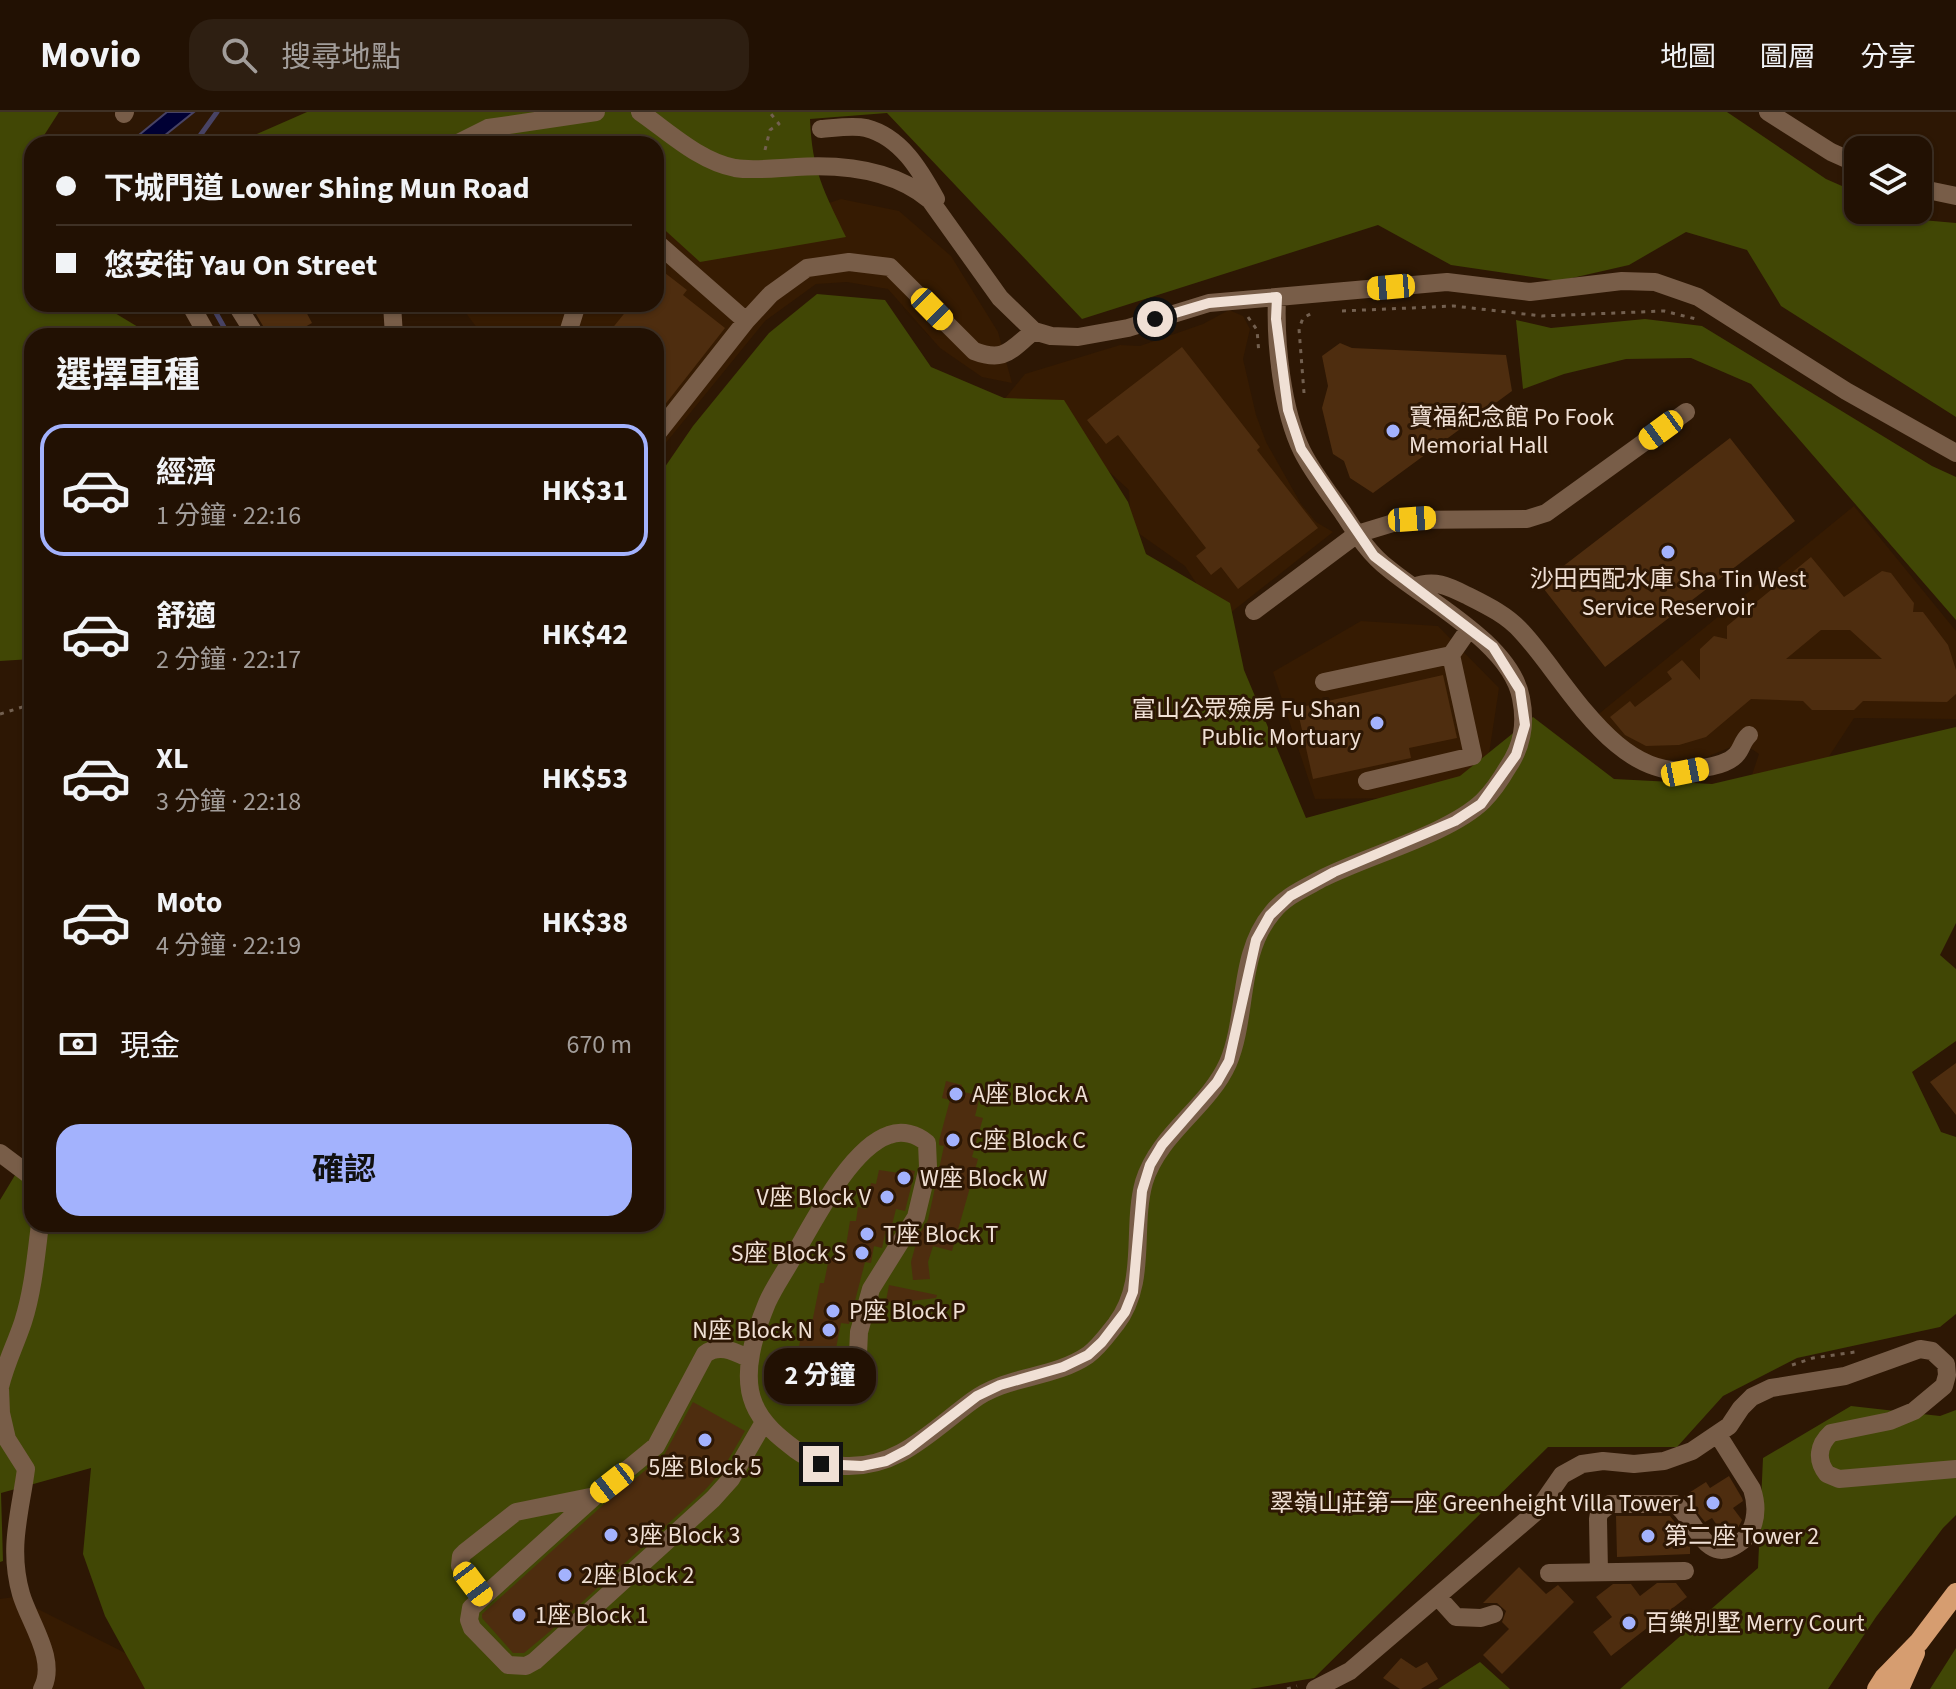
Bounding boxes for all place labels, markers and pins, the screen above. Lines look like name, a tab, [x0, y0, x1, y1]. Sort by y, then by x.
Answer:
place label: 寶福紀念館 Po Fook Memorial Hall	[1409, 400, 1614, 463]
marker: 寶福紀念館 Po Fook Memorial Hall	[1384, 422, 1402, 440]
marker: 沙田西配水庫 Sha Tin West Service Reservoir	[1659, 543, 1677, 561]
place label: 沙田西配水庫 Sha Tin West Service Reservoir	[1530, 562, 1806, 625]
place label: 富山公眾殮房 Fu Shan Public Mortuary	[1132, 692, 1361, 755]
marker: 富山公眾殮房 Fu Shan Public Mortuary	[1368, 714, 1386, 732]
place label: A座 Block A	[972, 1077, 1088, 1112]
marker: A座 Block A	[947, 1085, 965, 1103]
place label: C座 Block C	[969, 1123, 1086, 1158]
marker: C座 Block C	[944, 1131, 962, 1149]
place label: W座 Block W	[920, 1161, 1048, 1196]
marker: W座 Block W	[895, 1169, 913, 1187]
place label: V座 Block V	[757, 1180, 872, 1215]
marker: V座 Block V	[878, 1188, 896, 1206]
place label: T座 Block T	[883, 1217, 999, 1252]
marker: T座 Block T	[858, 1225, 876, 1243]
place label: S座 Block S	[731, 1236, 846, 1271]
marker: S座 Block S	[853, 1244, 871, 1262]
place label: P座 Block P	[849, 1294, 966, 1329]
marker: P座 Block P	[824, 1302, 842, 1320]
place label: N座 Block N	[692, 1313, 813, 1348]
marker: N座 Block N	[820, 1321, 838, 1339]
marker: 5座 Block 5	[696, 1431, 714, 1449]
place label: 5座 Block 5	[648, 1450, 762, 1485]
place label: 翠嶺山莊第一座 Greenheight Villa Tower 1	[1270, 1486, 1697, 1521]
marker: 翠嶺山莊第一座 Greenheight Villa Tower 1	[1704, 1494, 1722, 1512]
place label: 3座 Block 3	[627, 1518, 741, 1553]
place label: 第二座 Tower 2	[1664, 1519, 1819, 1554]
marker: 3座 Block 3	[602, 1526, 620, 1544]
marker: 第二座 Tower 2	[1639, 1527, 1657, 1545]
place label: 2座 Block 2	[581, 1558, 695, 1593]
marker: 2座 Block 2	[556, 1566, 574, 1584]
place label: 1座 Block 1	[535, 1598, 649, 1633]
marker: 1座 Block 1	[510, 1606, 528, 1624]
place label: 百樂別墅 Merry Court	[1645, 1606, 1865, 1641]
marker: 百樂別墅 Merry Court	[1620, 1614, 1638, 1632]

